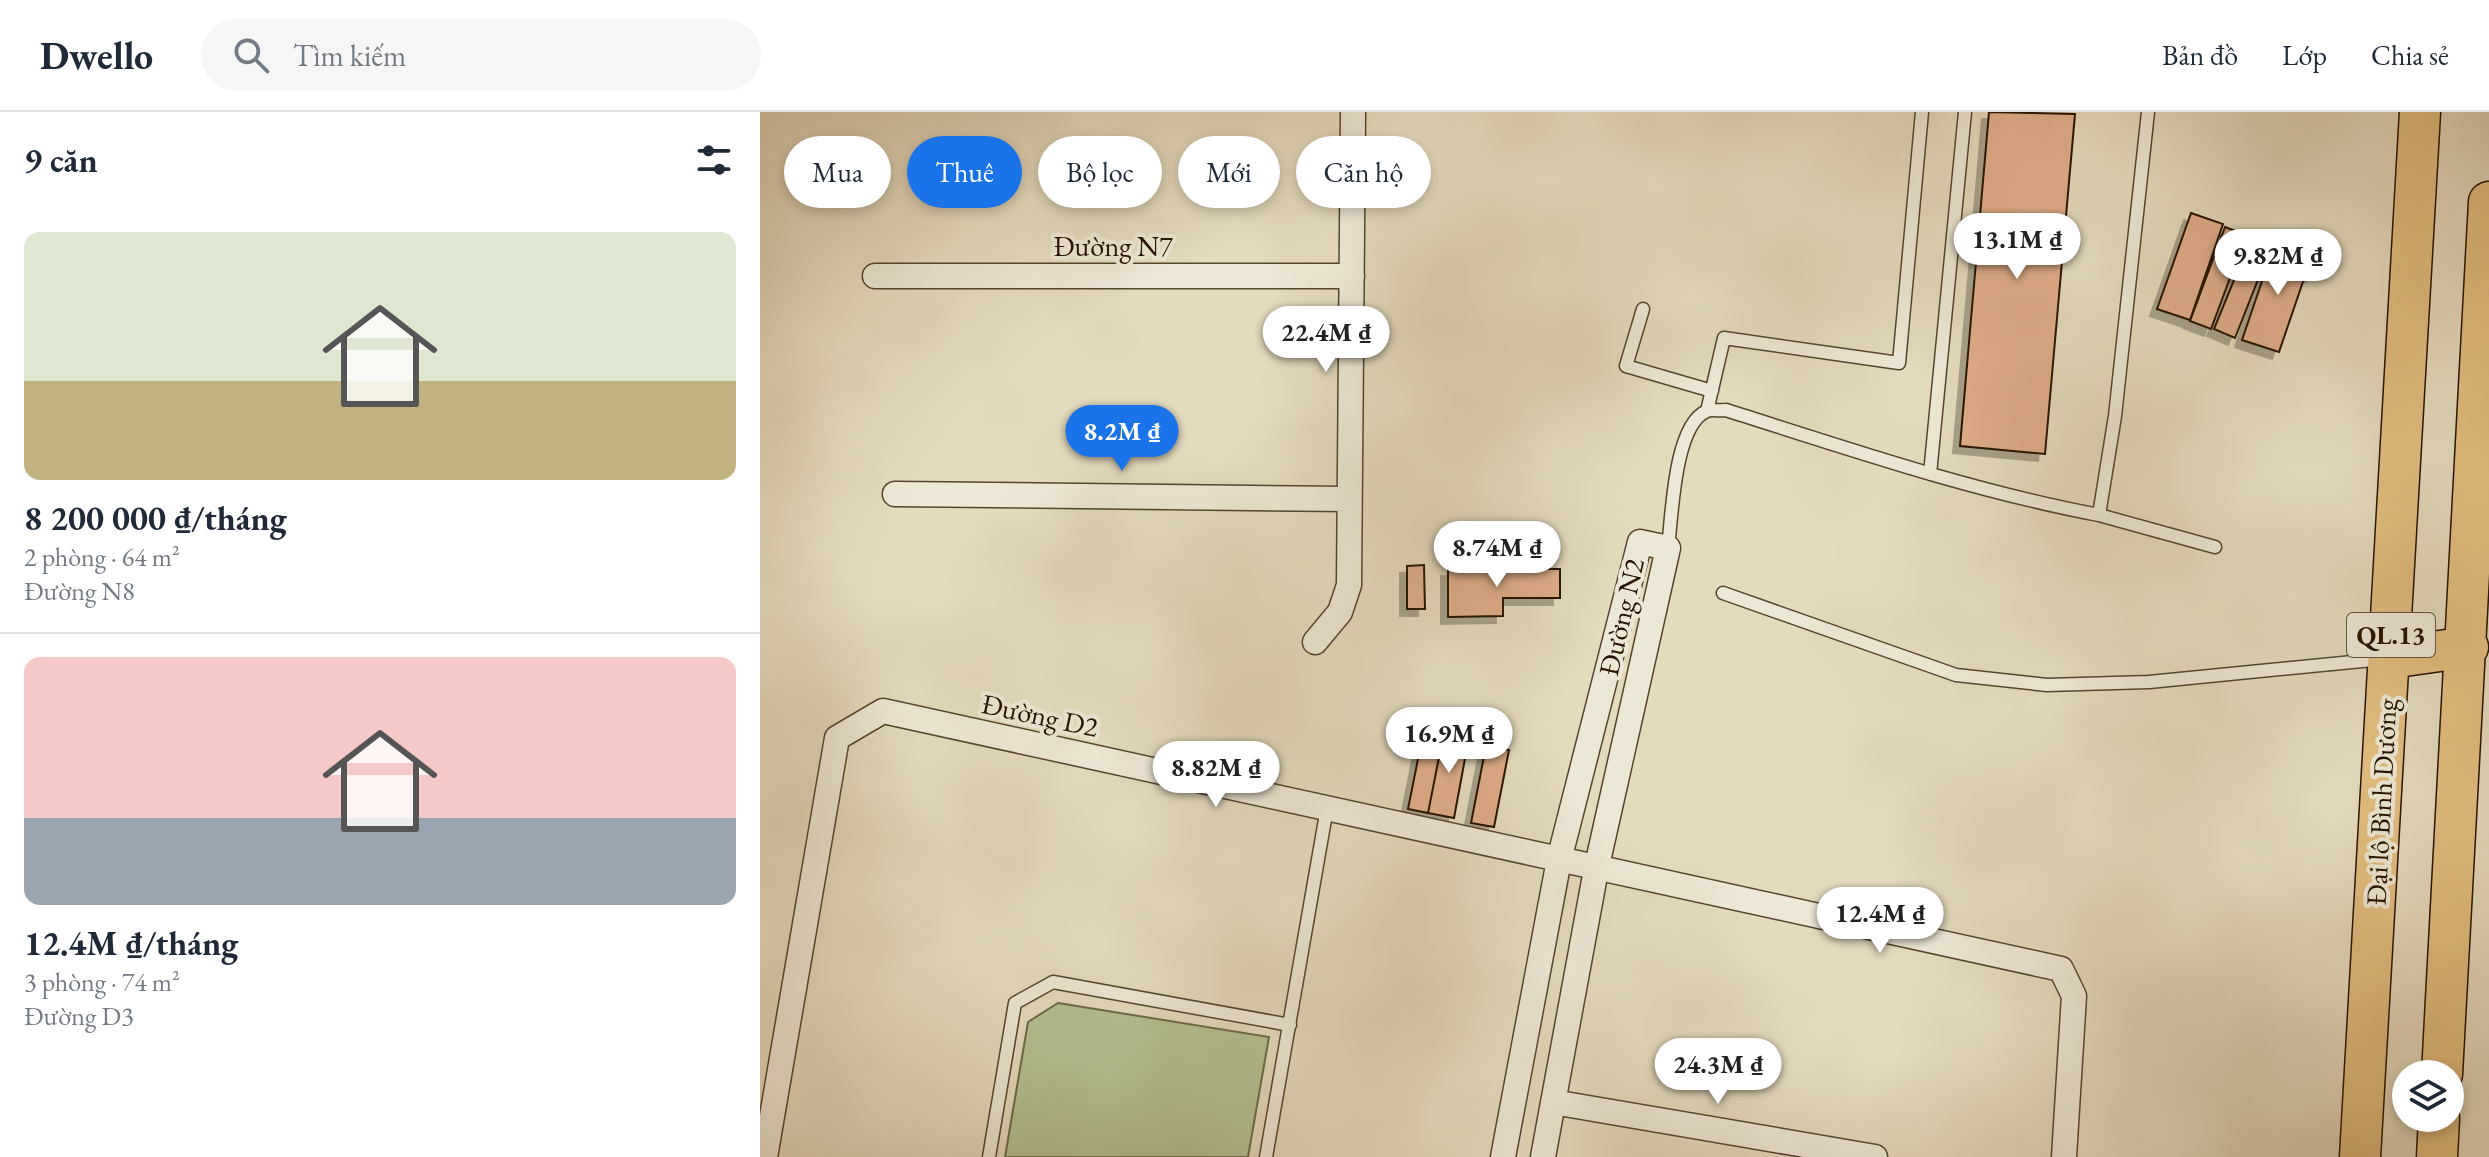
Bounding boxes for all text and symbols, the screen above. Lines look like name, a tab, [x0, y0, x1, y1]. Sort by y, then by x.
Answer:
search box	[201, 19, 761, 91]
text: Dwello	[40, 31, 153, 80]
icon: search	[229, 33, 273, 77]
text: Tìm kiếm	[293, 36, 406, 75]
text: Bản đồ	[2162, 37, 2238, 73]
text: Lớp	[2282, 37, 2327, 73]
text: Chia sẻ	[2371, 37, 2449, 73]
chip: Mua	[784, 136, 891, 208]
chip: Thuê	[907, 136, 1022, 208]
chip: Bộ lọc	[1038, 136, 1162, 208]
chip: Mới	[1178, 136, 1280, 208]
chip: Căn hộ	[1296, 136, 1431, 208]
text: 9 căn	[24, 138, 98, 182]
icon: filters	[692, 138, 736, 182]
pin: 13.1M ₫	[1943, 213, 2091, 281]
text: 13.1M ₫	[1972, 222, 2062, 256]
street label: Đường N7	[1053, 228, 1173, 264]
pin: 9.82M ₫	[2204, 229, 2352, 297]
text: 9.82M ₫	[2233, 238, 2323, 272]
icon: home	[308, 284, 452, 428]
pin: 22.4M ₫	[1252, 306, 1400, 374]
text: 22.4M ₫	[1281, 315, 1371, 349]
pin: 8.2M ₫	[1057, 405, 1187, 473]
text: 8.2M ₫	[1084, 414, 1160, 448]
text: 8 200 000 ₫/tháng	[24, 496, 287, 540]
pin: 8.74M ₫	[1423, 521, 1571, 589]
text: 8.74M ₫	[1452, 530, 1542, 564]
text: 2 phòng · 64 m²	[24, 540, 180, 574]
street label: Đường N2	[1590, 554, 1652, 679]
text: Đường N8	[24, 574, 135, 608]
road number: QL.13	[2347, 613, 2435, 657]
street label: Đường D2	[978, 685, 1102, 745]
street label: Đại lộ Bình Dương	[2358, 697, 2404, 906]
pin: 16.9M ₫	[1375, 707, 1523, 775]
icon: home	[308, 709, 452, 853]
text: 16.9M ₫	[1404, 716, 1494, 750]
pin: 8.82M ₫	[1142, 741, 1290, 809]
text: 8.82M ₫	[1171, 750, 1261, 784]
pin: 12.4M ₫	[1806, 887, 1954, 955]
text: 12.4M ₫	[1835, 896, 1925, 930]
text: 12.4M ₫/tháng	[24, 921, 238, 965]
text: 3 phòng · 74 m²	[24, 965, 180, 999]
text: Đường D3	[24, 999, 134, 1033]
pin: 24.3M ₫	[1644, 1038, 1792, 1106]
text: 24.3M ₫	[1673, 1047, 1763, 1081]
map controls	[2392, 1060, 2464, 1132]
button: layers	[2392, 1060, 2464, 1132]

